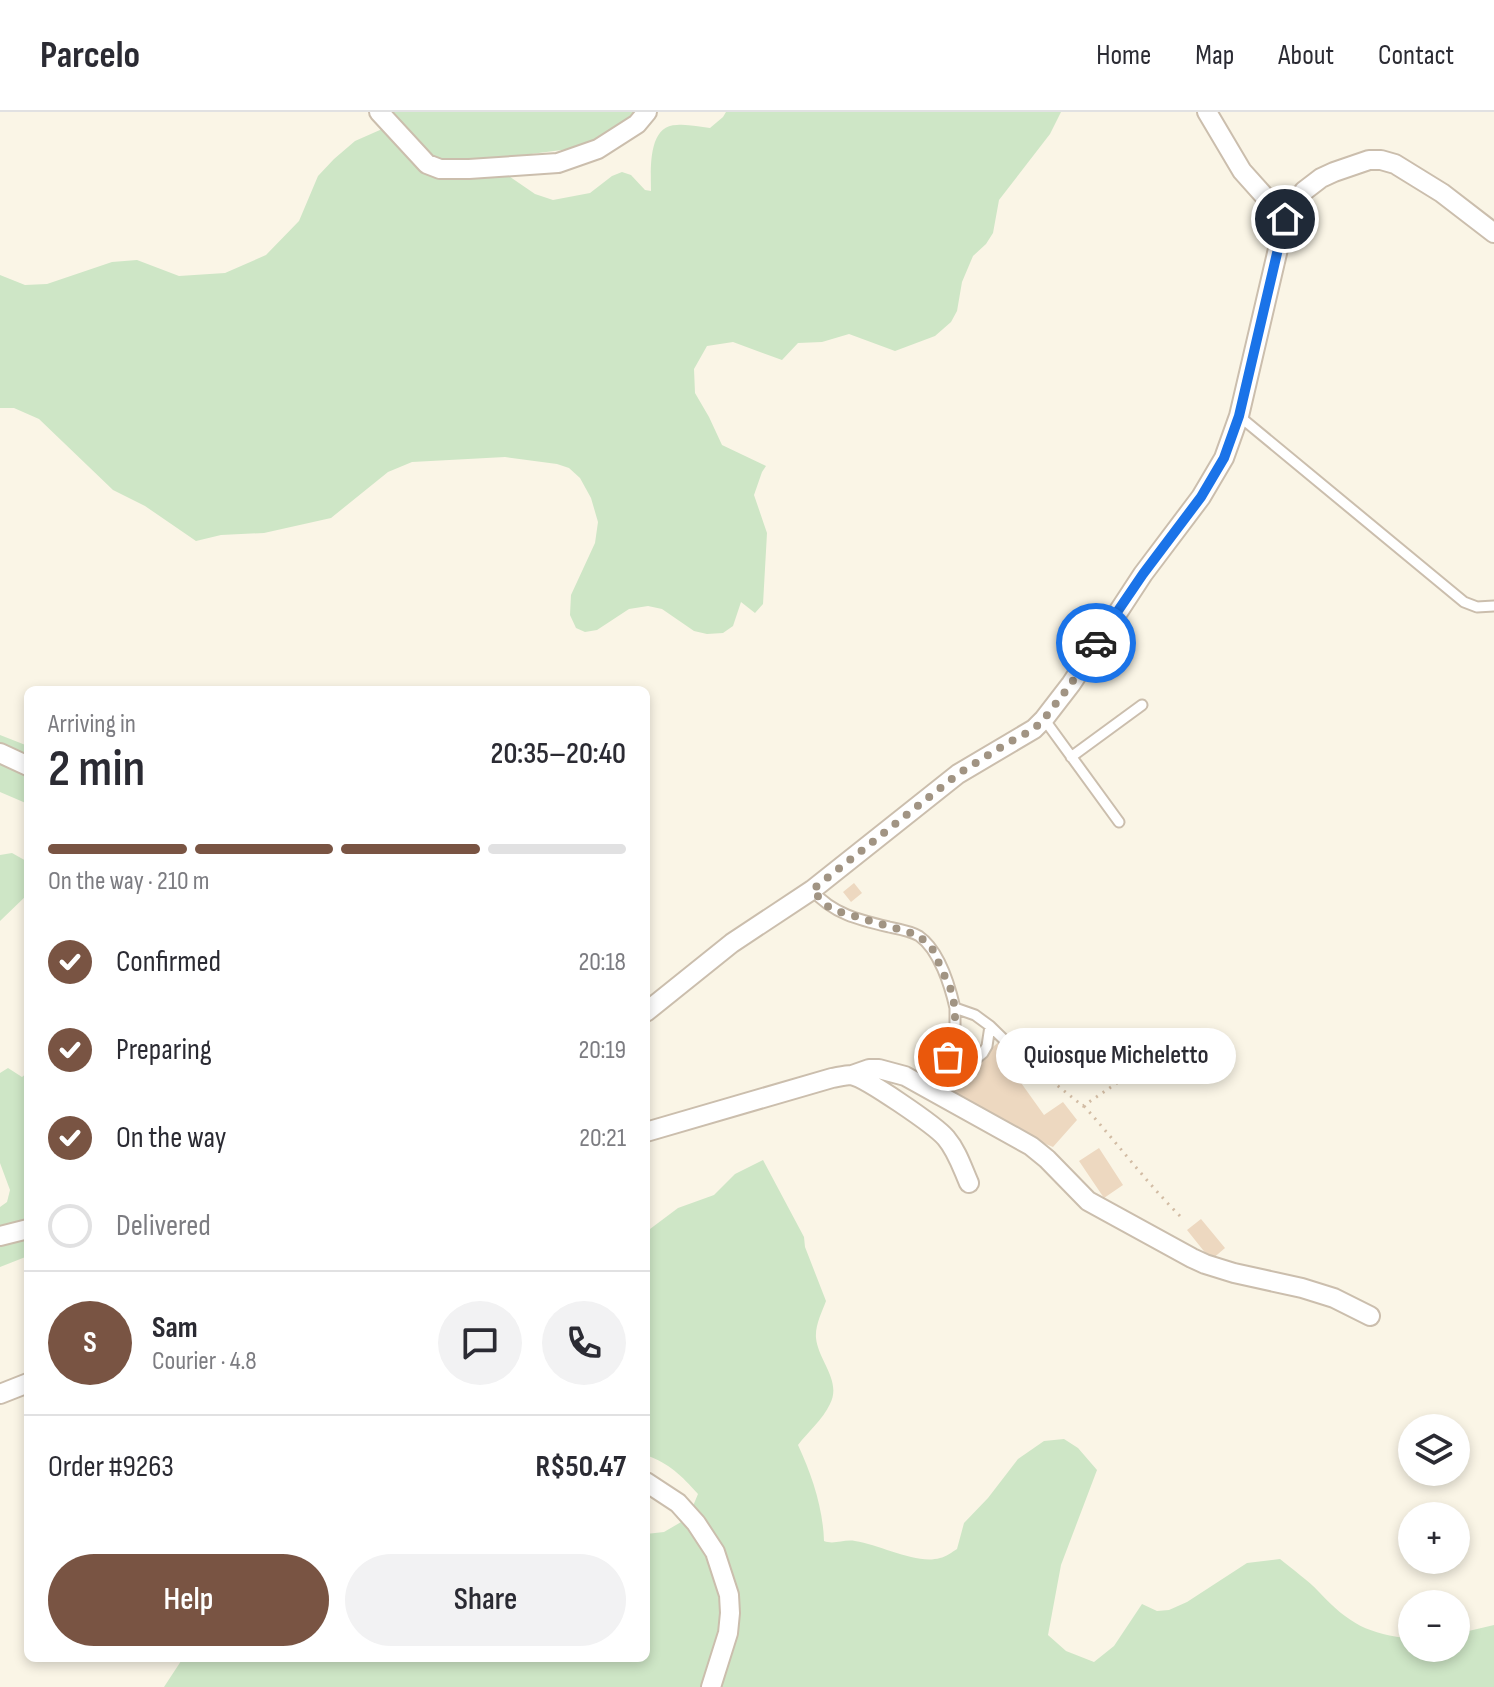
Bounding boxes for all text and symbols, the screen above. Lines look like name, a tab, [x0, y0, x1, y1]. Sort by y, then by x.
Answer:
text: Parcelo	[40, 33, 140, 78]
text: Home	[1096, 39, 1151, 72]
text: Map	[1195, 39, 1234, 72]
text: About	[1278, 39, 1334, 72]
text: Contact	[1378, 39, 1454, 72]
pin	[1251, 185, 1319, 253]
icon: home	[1263, 197, 1307, 241]
courier	[1056, 603, 1136, 683]
icon: car	[1074, 621, 1118, 665]
text: Arriving in	[48, 709, 136, 740]
text: 20:35–20:40	[491, 736, 626, 772]
text: 2 min	[48, 738, 145, 801]
text: On the way · 210 m	[48, 866, 209, 897]
icon: check	[48, 940, 92, 984]
text: Confirmed	[116, 944, 221, 980]
text: 20:18	[579, 947, 626, 978]
pin	[914, 1023, 982, 1091]
icon: check	[48, 1028, 92, 1072]
callout: Quiosque Micheletto	[996, 1029, 1236, 1085]
text: Preparing	[116, 1032, 212, 1068]
text: 20:19	[578, 1035, 626, 1066]
icon: bag	[926, 1035, 970, 1079]
text: Quiosque Micheletto	[1024, 1040, 1208, 1071]
icon: check	[48, 1116, 92, 1160]
text: On the way	[116, 1120, 226, 1156]
text: 20:21	[579, 1123, 626, 1154]
text: Delivered	[116, 1208, 211, 1244]
button: chat	[438, 1301, 522, 1385]
button: phone	[542, 1301, 626, 1385]
text: Sam	[152, 1310, 198, 1346]
text: S	[83, 1325, 97, 1361]
text: Courier · 4.8	[152, 1346, 257, 1377]
map controls	[1398, 1414, 1470, 1662]
button: layers	[1398, 1414, 1470, 1486]
text: Order #9263	[48, 1449, 174, 1485]
text: R$50.47	[536, 1449, 626, 1485]
button: +	[1398, 1502, 1470, 1574]
button: Help	[48, 1554, 329, 1646]
button: Share	[345, 1554, 626, 1646]
button: −	[1398, 1590, 1470, 1662]

